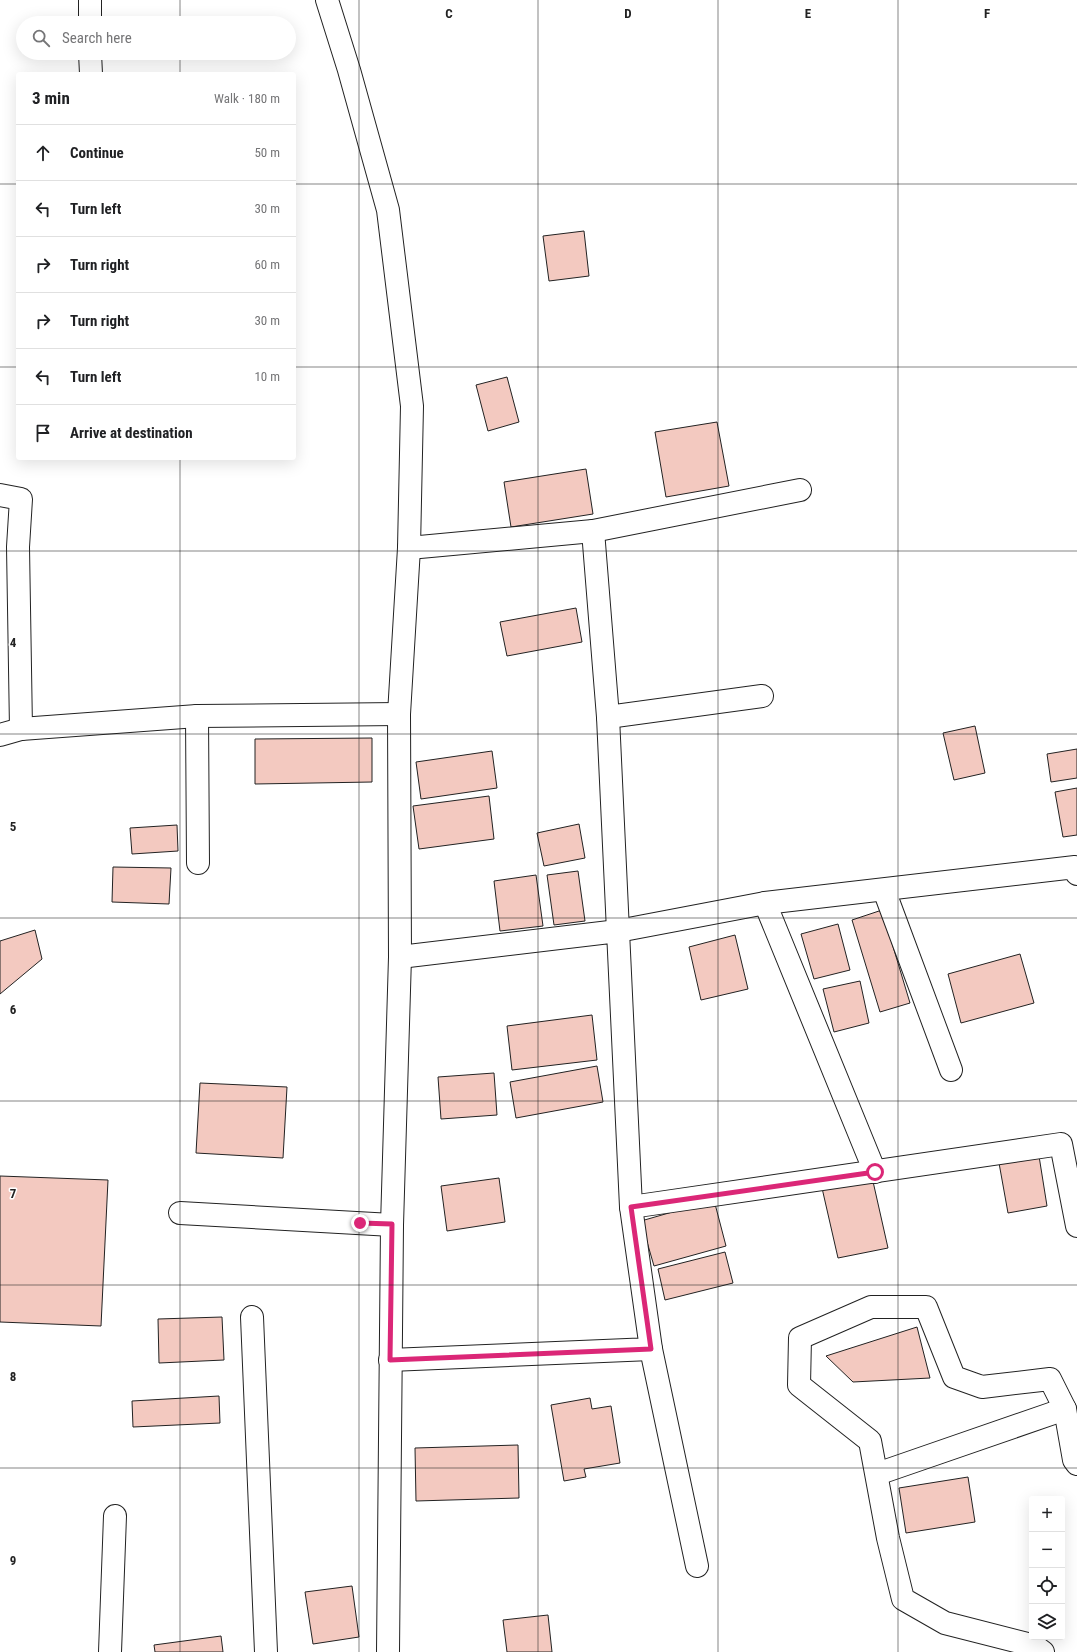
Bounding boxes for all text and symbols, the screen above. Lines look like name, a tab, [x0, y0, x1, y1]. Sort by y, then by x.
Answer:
text: C	[445, 6, 453, 21]
text: D	[624, 6, 632, 21]
text: E	[805, 6, 812, 21]
text: F	[984, 6, 990, 21]
search box	[16, 16, 296, 60]
icon: search	[30, 27, 52, 49]
text: Search here	[62, 29, 132, 47]
text: 3 min	[32, 88, 70, 108]
text: Walk · 180 m	[214, 91, 280, 106]
icon: ahead	[32, 142, 54, 164]
text: Continue	[70, 144, 124, 162]
text: 50 m	[254, 145, 280, 160]
icon: left	[32, 198, 54, 220]
text: Turn left	[70, 200, 121, 218]
text: 30 m	[254, 201, 280, 216]
icon: right	[32, 254, 54, 276]
text: Turn right	[70, 256, 129, 274]
text: 60 m	[254, 257, 280, 272]
icon: right	[32, 310, 54, 332]
text: Turn right	[70, 312, 129, 330]
text: 30 m	[254, 313, 280, 328]
icon: left	[32, 366, 54, 388]
text: Turn left	[70, 368, 121, 386]
text: 10 m	[254, 369, 280, 384]
icon: arrive	[32, 422, 54, 444]
text: Arrive at destination	[70, 424, 193, 442]
text: 4	[10, 635, 17, 650]
text: 5	[10, 819, 17, 834]
text: 6	[10, 1002, 17, 1017]
route start	[866, 1163, 884, 1181]
text: 7	[10, 1186, 17, 1201]
route end	[351, 1214, 369, 1232]
text: 8	[10, 1369, 16, 1384]
map controls	[1029, 1496, 1065, 1640]
button: +	[1029, 1496, 1065, 1532]
button: −	[1029, 1532, 1065, 1568]
text: 9	[10, 1553, 16, 1568]
button: locate	[1029, 1568, 1065, 1604]
button: layers	[1029, 1604, 1065, 1640]

